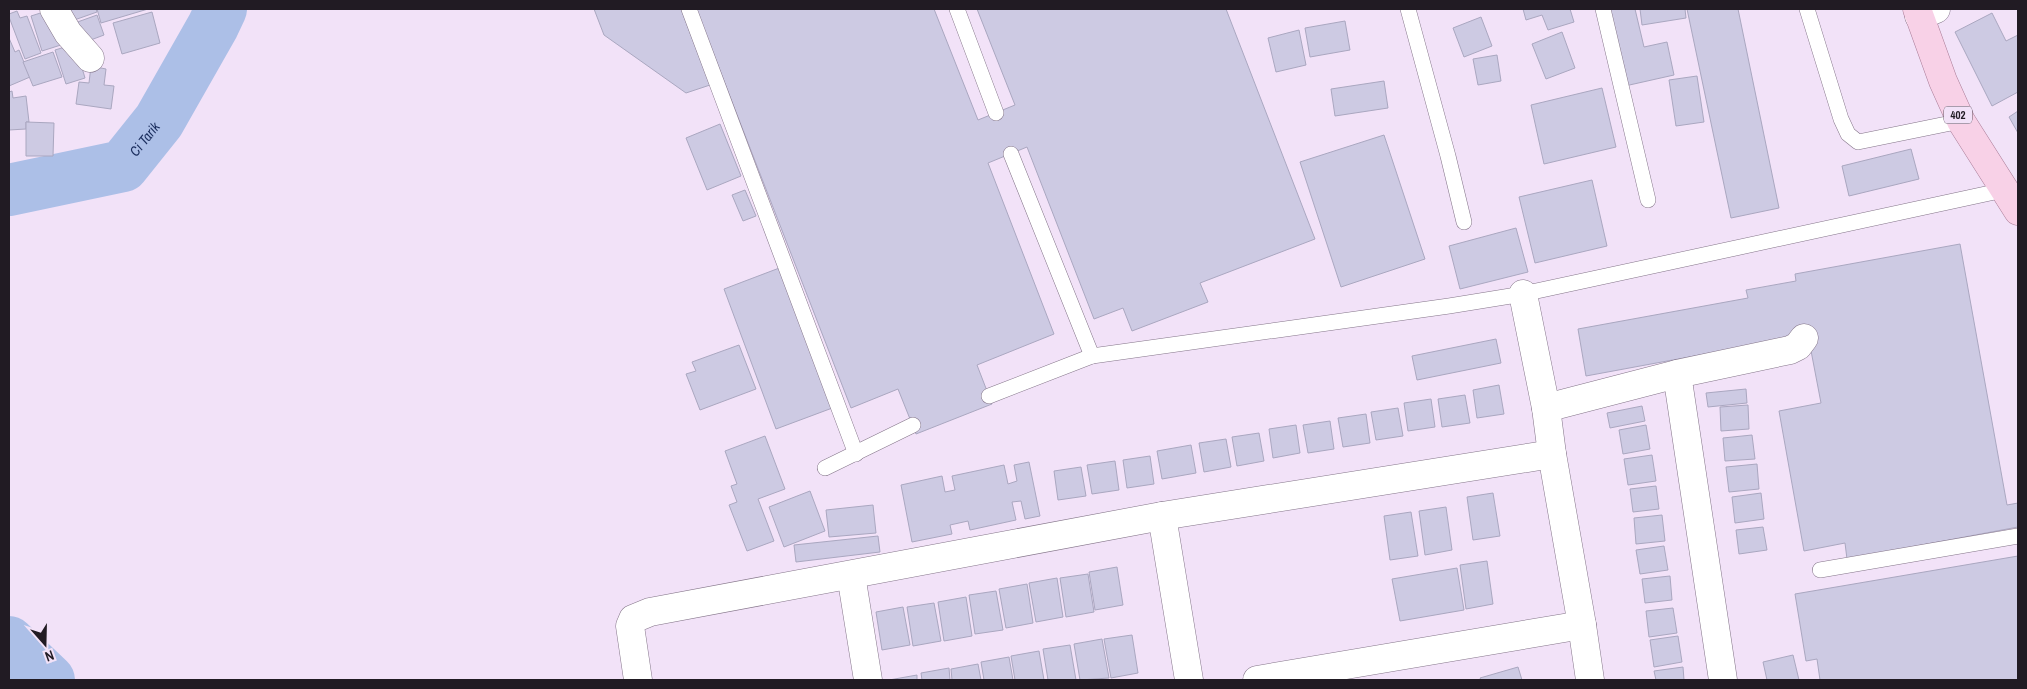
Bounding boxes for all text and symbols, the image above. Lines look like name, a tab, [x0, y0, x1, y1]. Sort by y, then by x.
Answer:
road number: 402	[1944, 106, 1972, 124]
water label: Ci Tarik	[125, 117, 165, 160]
north arrow	[20, 619, 70, 669]
text: N	[42, 646, 56, 666]

